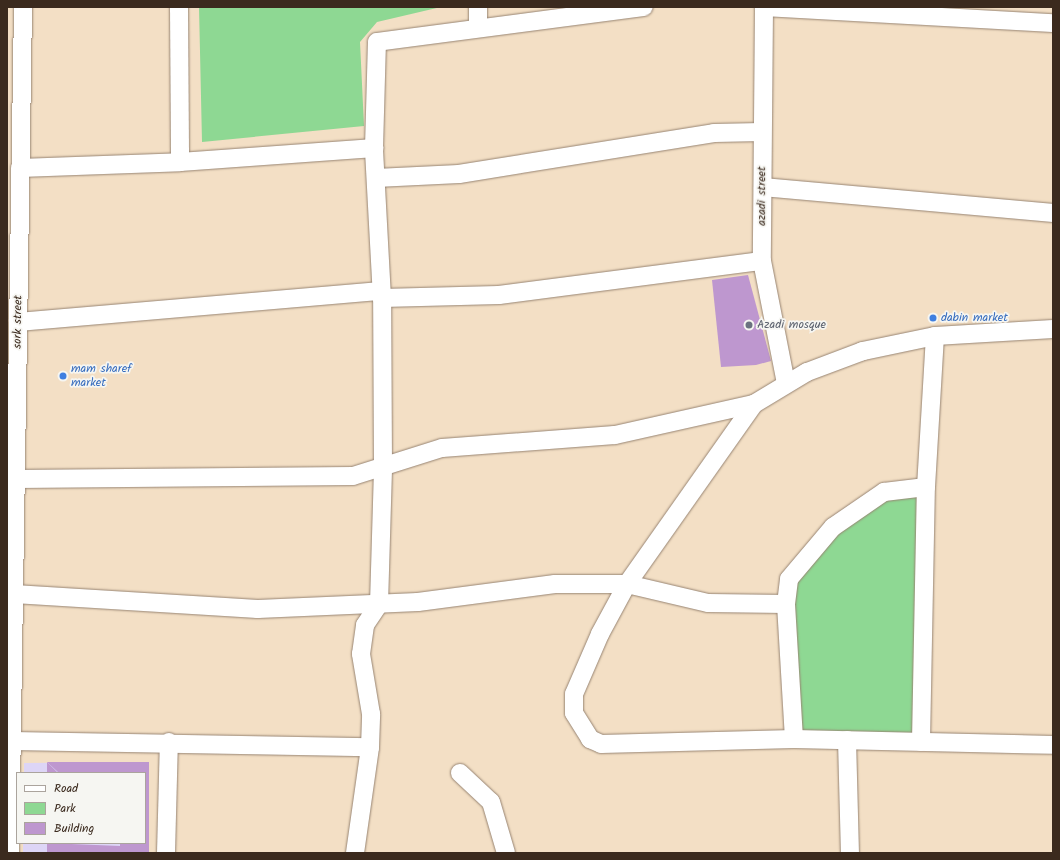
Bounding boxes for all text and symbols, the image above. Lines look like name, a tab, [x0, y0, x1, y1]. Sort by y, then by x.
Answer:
street label: azadi street	[755, 166, 769, 226]
street label: sork street	[10, 295, 26, 349]
place label: dabin market	[941, 311, 1008, 325]
marker: dabin market	[928, 313, 938, 323]
place label: Azadi mosque	[757, 318, 826, 332]
marker: Azadi mosque	[744, 320, 754, 330]
place label: mam sharef market	[71, 362, 132, 390]
marker: mam sharef market	[58, 371, 68, 381]
legend	[16, 772, 146, 844]
text: Road	[54, 779, 78, 798]
text: Park	[54, 799, 76, 818]
text: Building	[54, 819, 94, 838]

